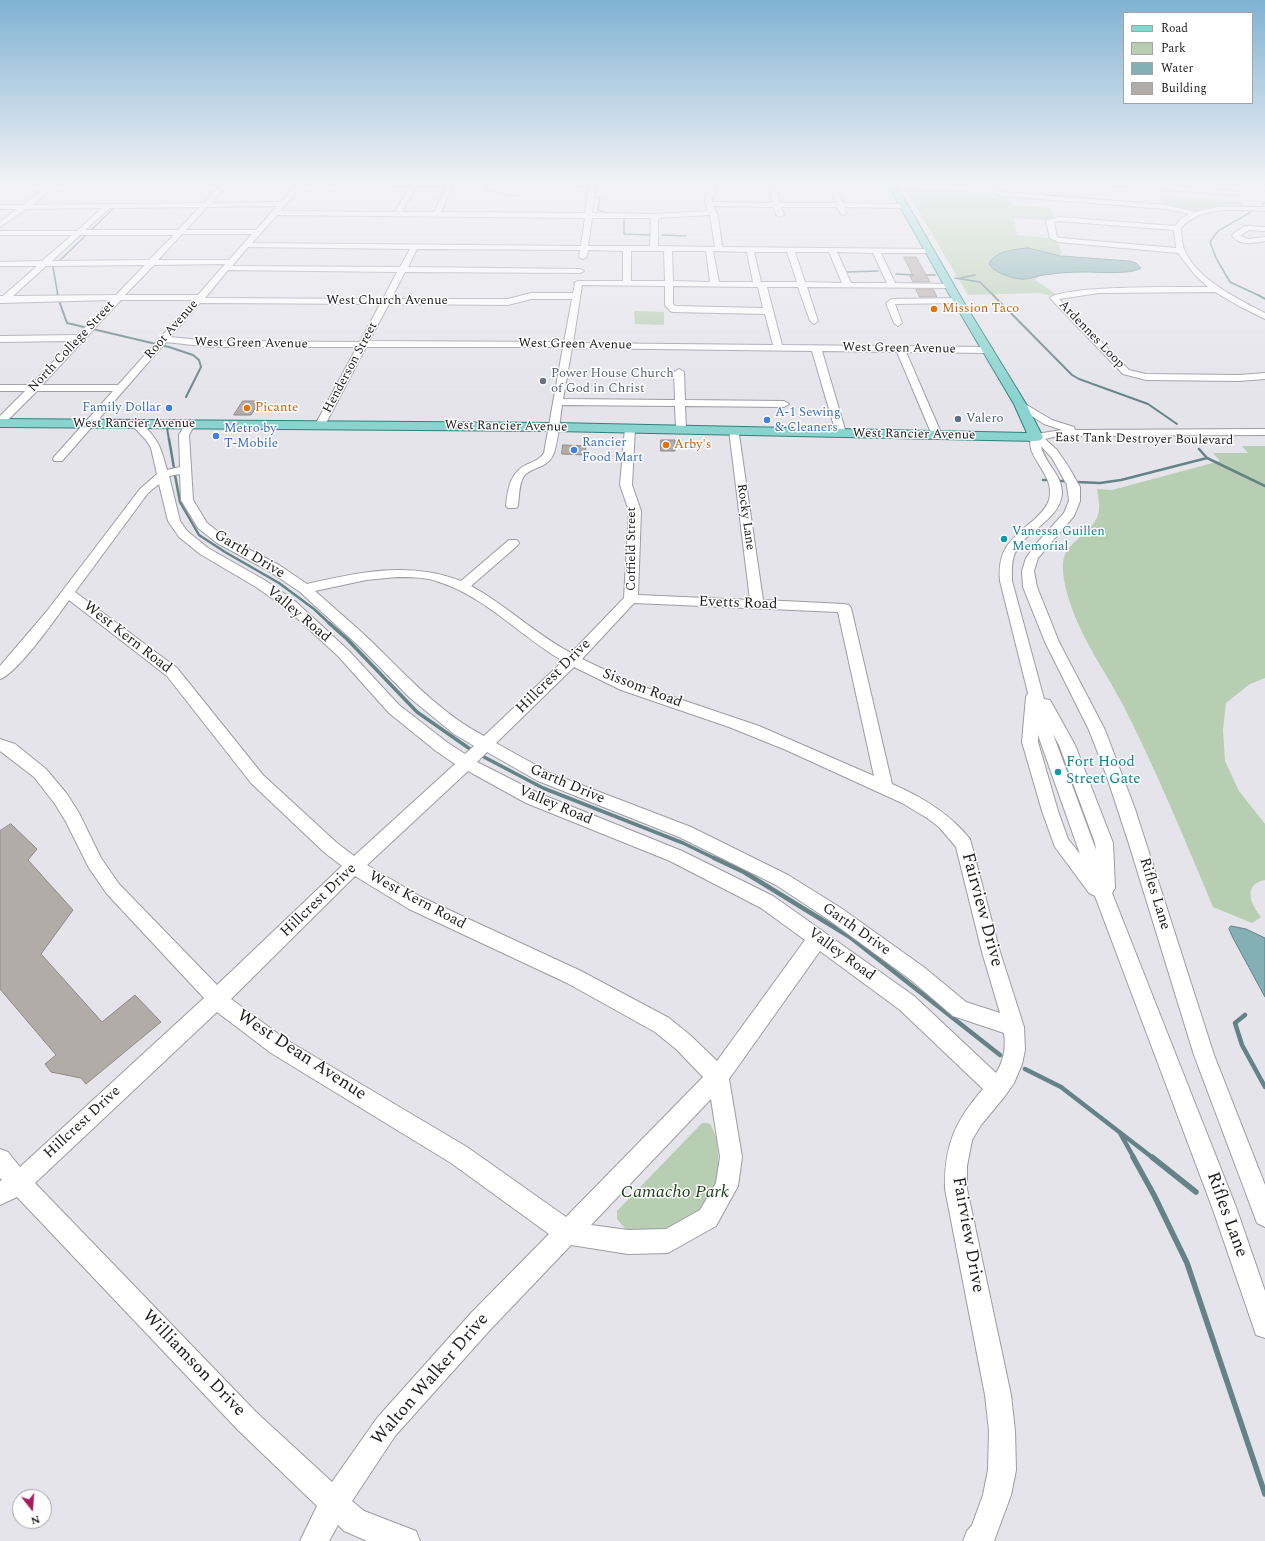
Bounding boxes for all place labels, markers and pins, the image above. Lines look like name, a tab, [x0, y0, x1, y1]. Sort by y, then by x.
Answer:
place label: Mission Taco	[942, 301, 1019, 317]
marker: Mission Taco	[929, 304, 939, 314]
place label: Power House Church of God in Christ	[551, 366, 674, 397]
marker: Power House Church of God in Christ	[538, 376, 548, 386]
place label: Family Dollar	[82, 400, 161, 416]
place label: Picante	[255, 400, 298, 416]
marker: Family Dollar	[164, 403, 174, 413]
marker: Picante	[242, 403, 252, 413]
place label: A-1 Sewing & Cleaners	[775, 405, 841, 436]
place label: Valero	[966, 411, 1004, 427]
marker: Valero	[953, 414, 963, 424]
marker: A-1 Sewing & Cleaners	[762, 415, 772, 425]
place label: Metro by T-Mobile	[224, 421, 278, 452]
marker: Metro by T-Mobile	[211, 431, 221, 441]
place label: Rancier Food Mart	[582, 435, 643, 466]
place label: Arby's	[674, 437, 711, 453]
marker: Arby's	[661, 440, 671, 450]
marker: Rancier Food Mart	[569, 445, 579, 455]
place label: Vanessa Guillen Memorial	[1012, 524, 1105, 555]
marker: Vanessa Guillen Memorial	[999, 534, 1009, 544]
place label: Fort Hood Street Gate	[1066, 754, 1141, 789]
marker: Fort Hood Street Gate	[1053, 767, 1063, 777]

